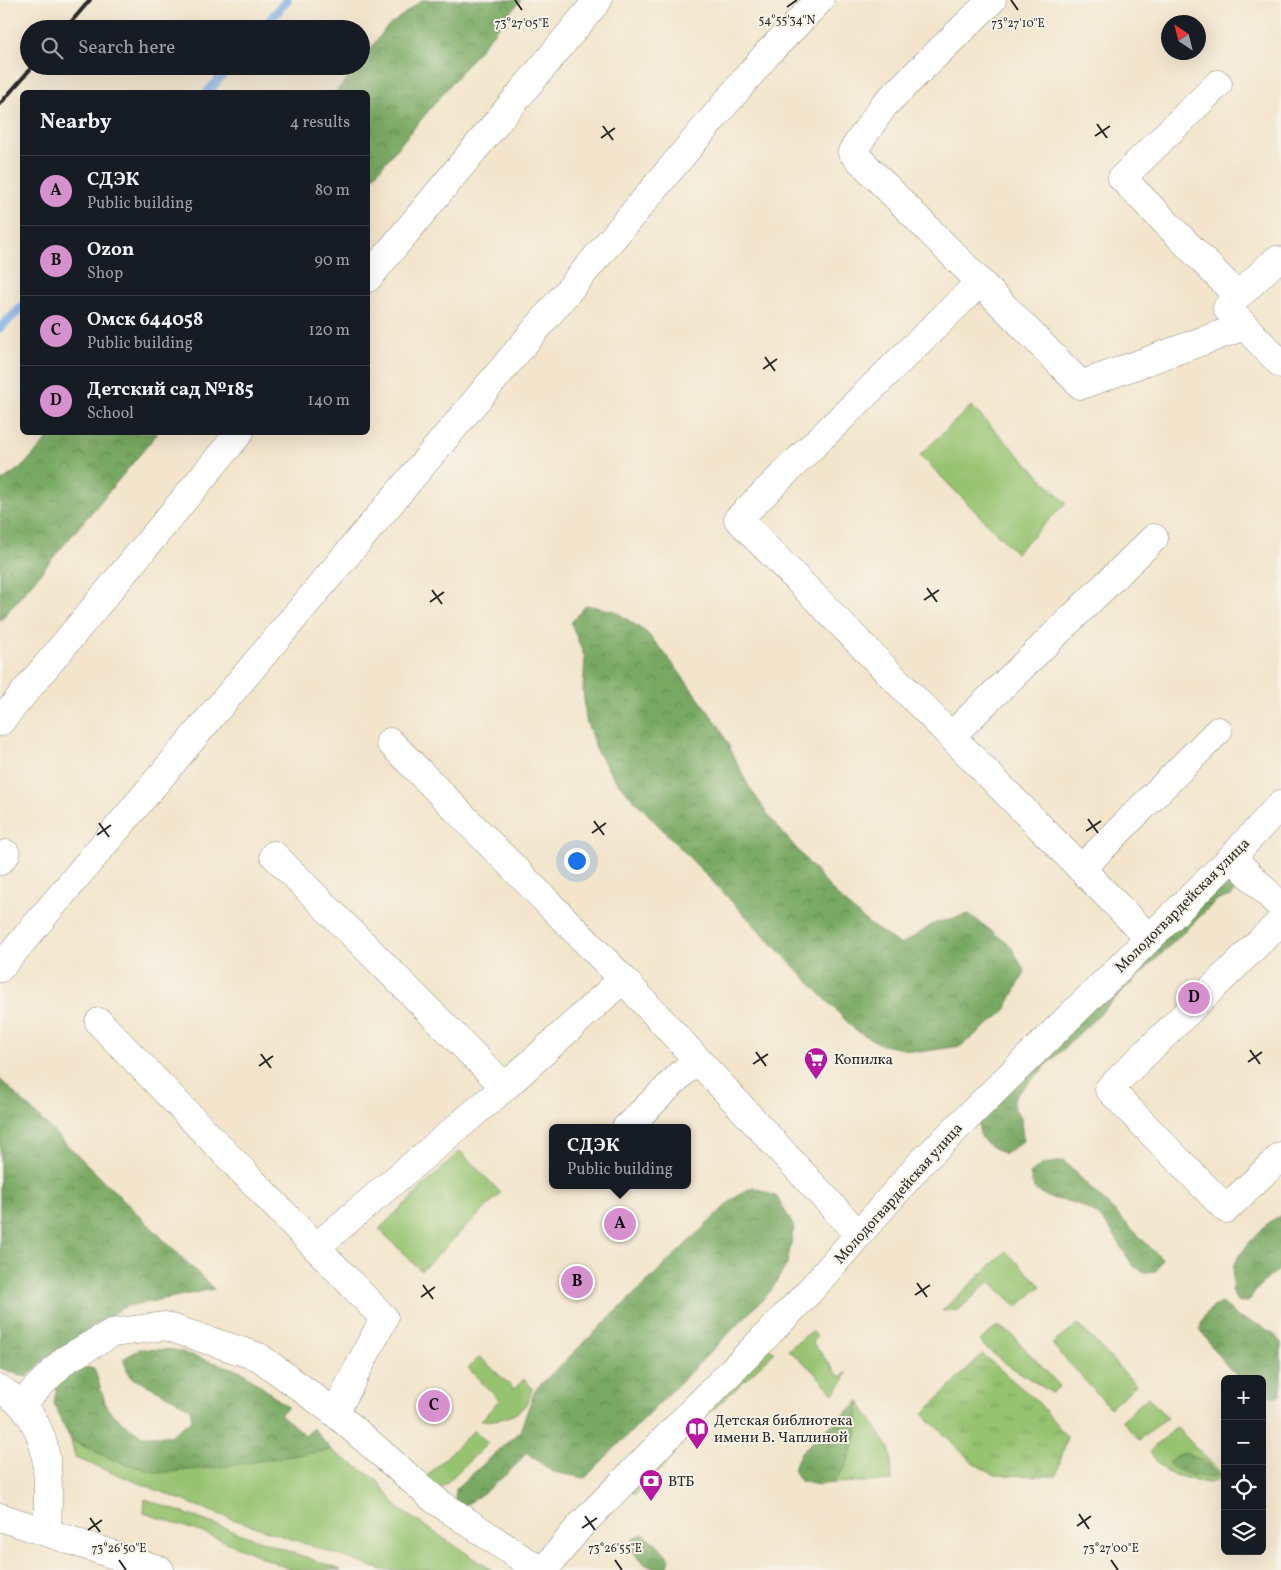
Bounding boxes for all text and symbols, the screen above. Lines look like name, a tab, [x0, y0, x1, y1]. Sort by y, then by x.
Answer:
text: 54°55'34"N	[759, 13, 816, 29]
north arrow	[1161, 15, 1206, 60]
text: 73°27'05"E	[495, 16, 549, 32]
text: 73°27'10"E	[991, 16, 1045, 32]
search box	[20, 20, 370, 75]
icon: search	[38, 34, 66, 62]
text: Search here	[78, 35, 175, 61]
text: Nearby	[40, 108, 111, 137]
text: 4 results	[290, 112, 350, 134]
text: СДЭК	[87, 167, 139, 193]
text: A	[50, 180, 62, 202]
text: 80 m	[315, 180, 350, 202]
text: Public building	[87, 193, 193, 215]
text: Ozon	[87, 237, 134, 263]
text: B	[51, 250, 61, 272]
text: 90 m	[314, 250, 350, 272]
text: Shop	[87, 263, 123, 285]
text: Омск 644058	[87, 307, 203, 333]
text: C	[51, 320, 61, 342]
text: 120 m	[308, 320, 350, 342]
text: Public building	[87, 333, 193, 355]
text: Детский сад №185	[87, 377, 254, 403]
text: D	[50, 390, 62, 412]
text: 140 m	[308, 390, 350, 412]
text: School	[87, 403, 134, 425]
street label: Молодогвардейская улица	[1111, 834, 1255, 978]
your location	[564, 848, 590, 874]
pin: D	[1178, 979, 1210, 1017]
supermarket icon: Копилка	[803, 1046, 829, 1080]
place label: Копилка	[834, 1050, 893, 1071]
street label: Молодогвардейская улица	[830, 1119, 968, 1269]
popup	[549, 1124, 691, 1189]
text: СДЭК	[567, 1133, 620, 1159]
text: Public building	[567, 1159, 673, 1181]
pin: A	[604, 1205, 636, 1243]
pin: B	[561, 1263, 593, 1301]
map controls	[1221, 1375, 1266, 1555]
button: +	[1221, 1375, 1266, 1420]
pin: C	[418, 1387, 450, 1425]
place label: Детская библиотека имени В. Чаплиной	[714, 1411, 853, 1449]
library icon: Детская библиотека имени В. Чаплиной	[684, 1416, 710, 1450]
button: −	[1221, 1420, 1266, 1465]
button: locate	[1221, 1465, 1266, 1510]
bank icon: ВТБ	[638, 1468, 664, 1502]
place label: ВТБ	[668, 1472, 695, 1493]
button: layers	[1221, 1510, 1266, 1555]
text: 73°26'50"E	[92, 1541, 146, 1557]
text: 73°26'55"E	[588, 1541, 642, 1557]
text: 73°27'00"E	[1083, 1541, 1139, 1557]

